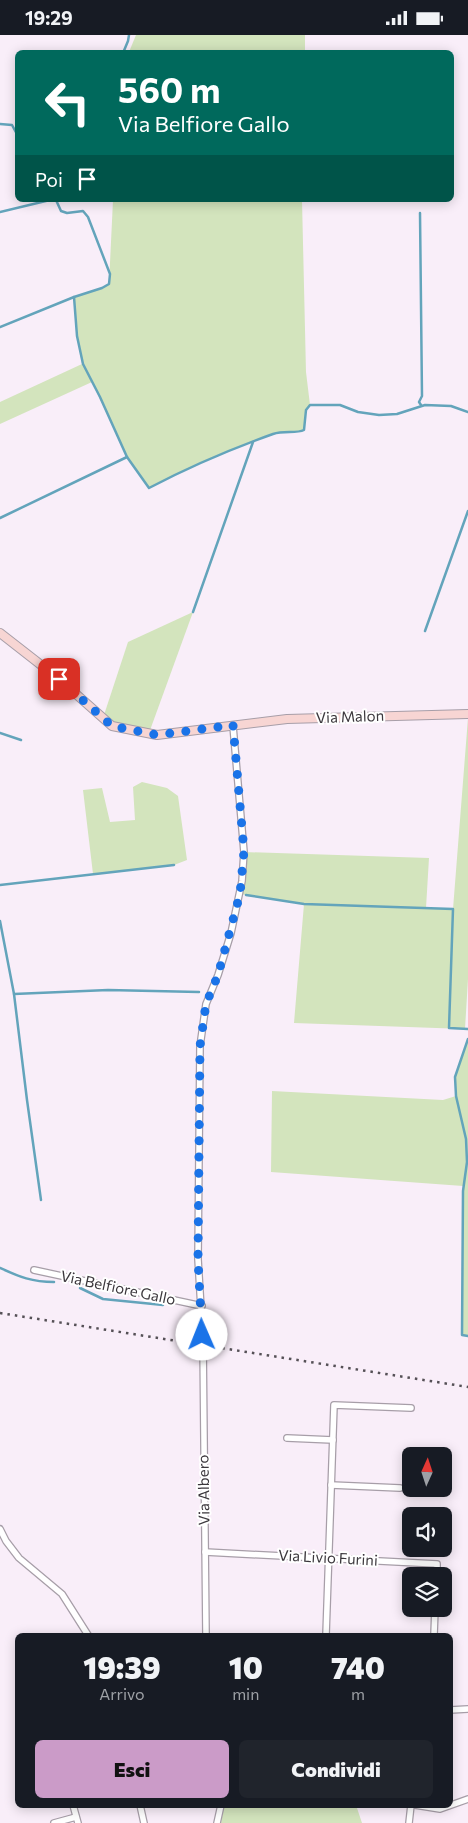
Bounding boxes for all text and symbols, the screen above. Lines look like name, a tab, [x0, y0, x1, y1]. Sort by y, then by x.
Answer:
text: 19:29	[25, 6, 73, 29]
text: 560 m	[118, 67, 220, 110]
icon: left	[35, 70, 100, 135]
text: Via Belfiore Gallo	[118, 110, 290, 137]
icon: arrive	[73, 165, 101, 193]
text: Poi	[35, 168, 63, 191]
pin	[38, 658, 80, 700]
icon: arrive	[45, 665, 73, 693]
street label: Via Malon	[316, 706, 384, 726]
street label: Via Belfiore Gallo	[59, 1266, 177, 1308]
position arrow	[175, 1308, 227, 1360]
north arrow	[402, 1447, 452, 1497]
map controls	[402, 1447, 452, 1617]
street label: Via Albero	[193, 1455, 213, 1525]
button: sound	[402, 1507, 452, 1557]
street label: Via Livio Furini	[278, 1545, 378, 1569]
button: layers	[402, 1567, 452, 1617]
text: 19:39	[83, 1648, 161, 1685]
text: 10	[229, 1648, 263, 1685]
text: 740	[331, 1648, 385, 1685]
text: Arrivo	[99, 1684, 145, 1703]
text: min	[232, 1684, 259, 1703]
text: m	[351, 1684, 365, 1703]
button: Esci	[35, 1740, 229, 1798]
button: Condividi	[239, 1740, 433, 1798]

